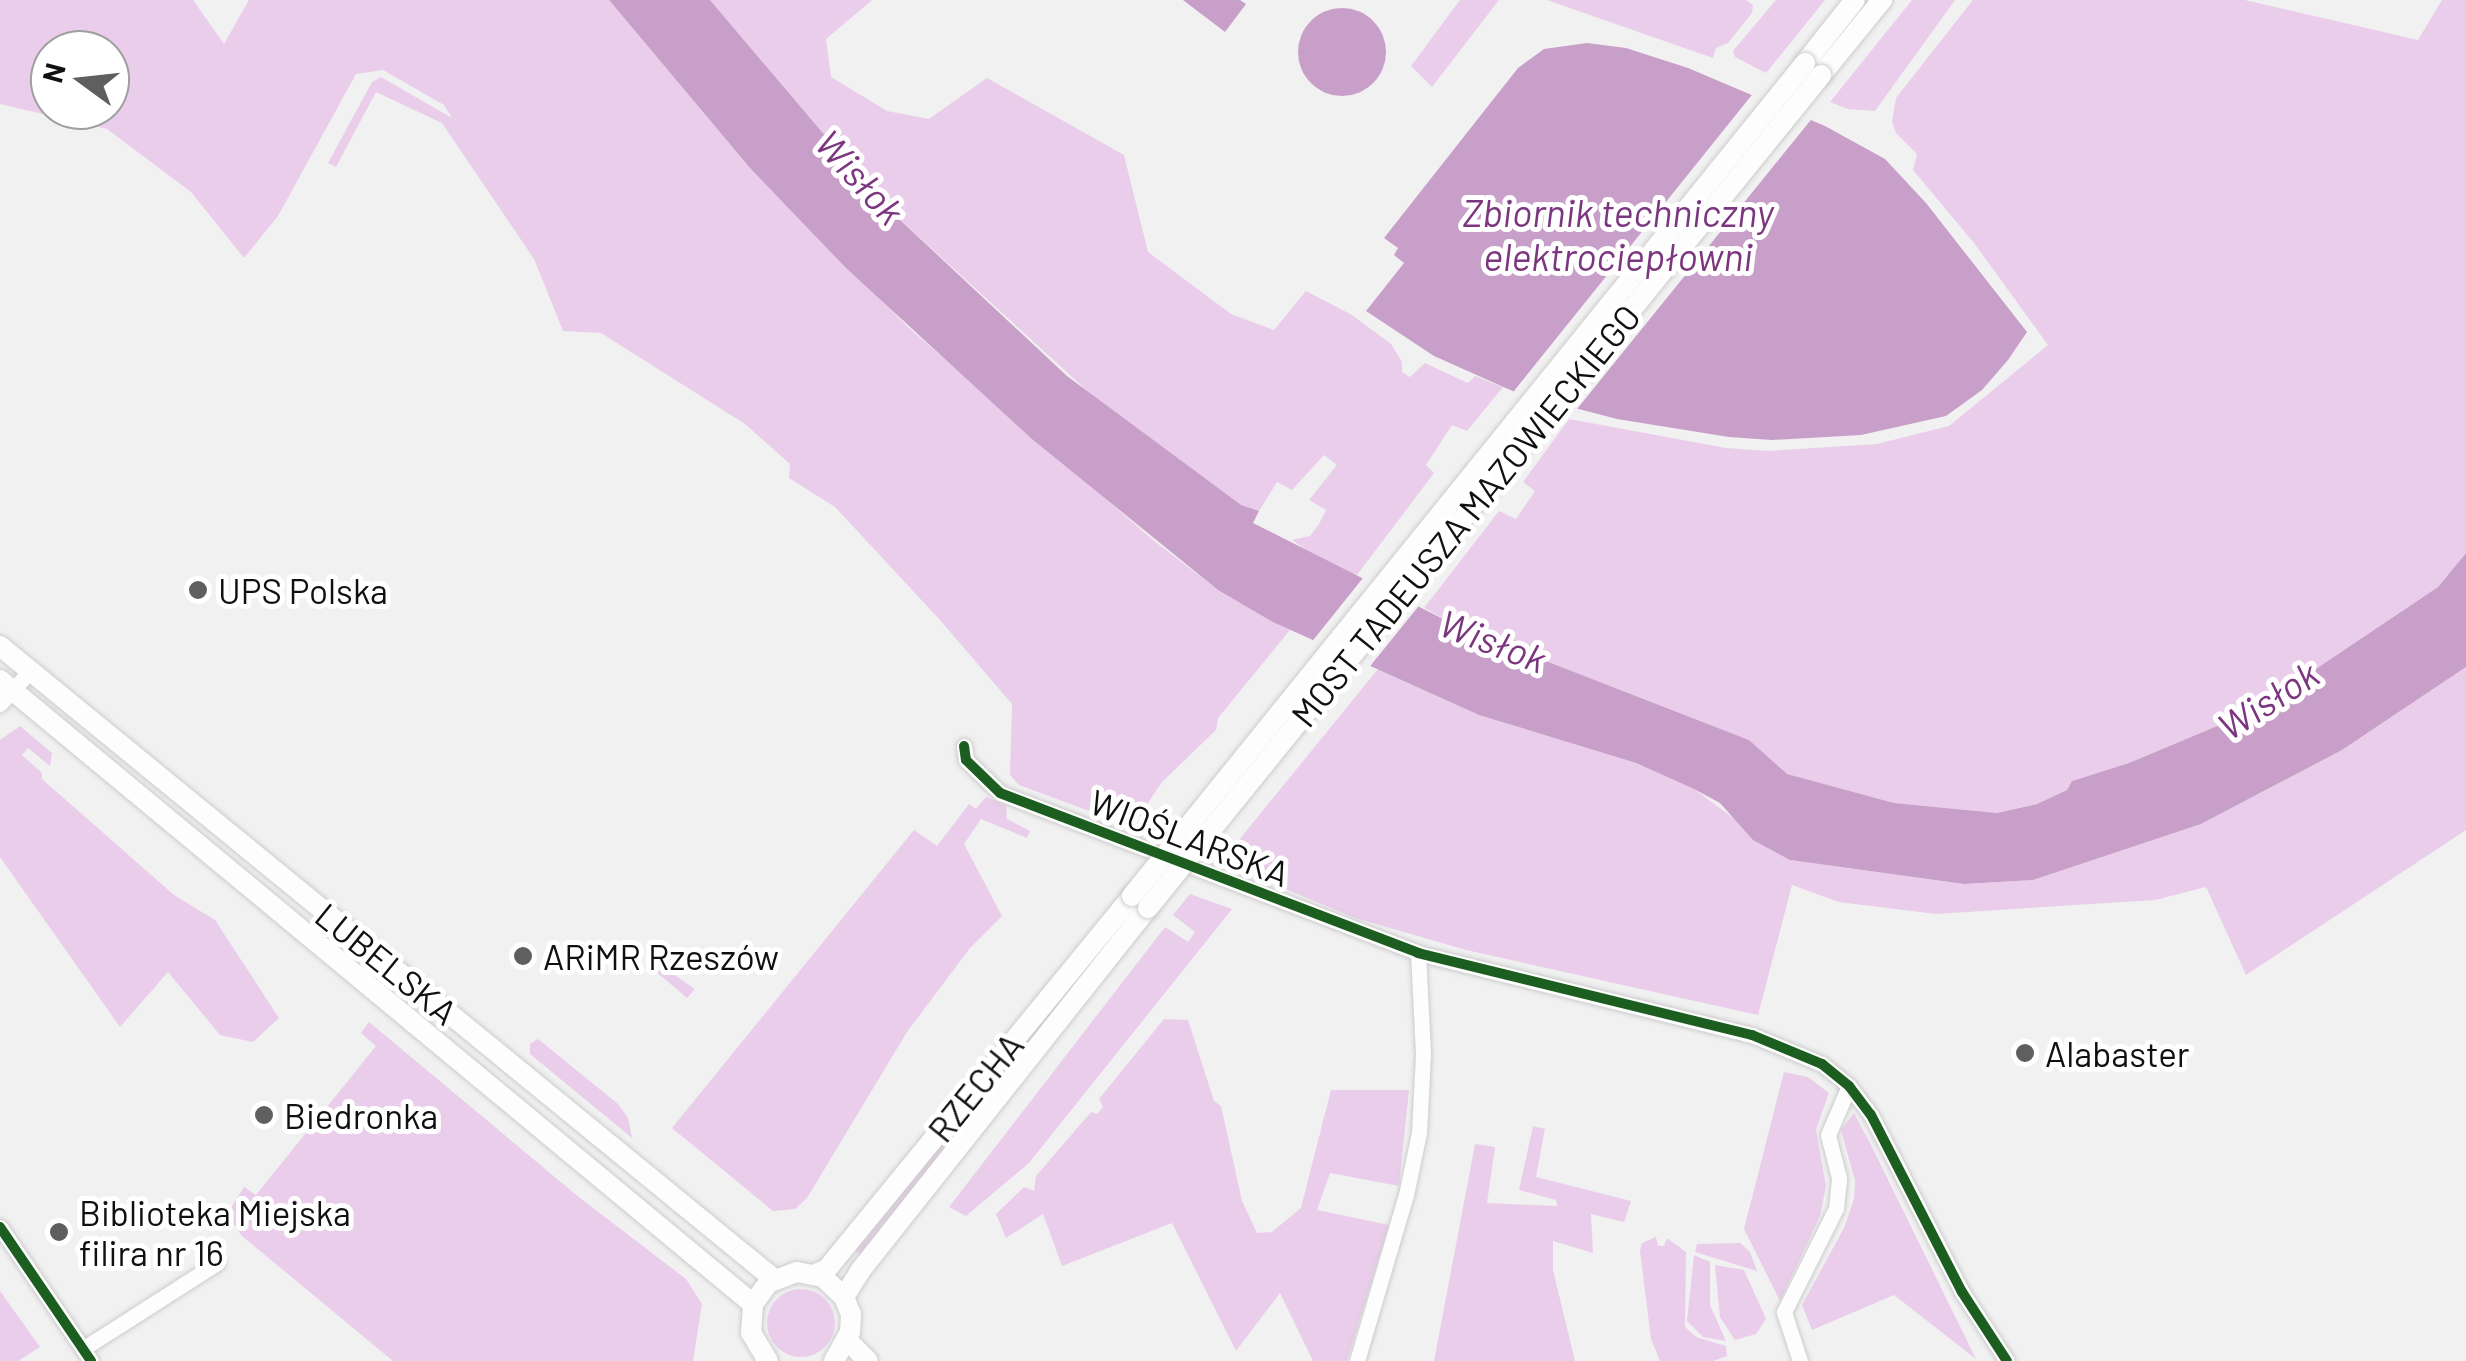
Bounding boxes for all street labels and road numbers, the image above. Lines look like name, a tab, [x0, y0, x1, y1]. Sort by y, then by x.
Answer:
street label: MOST TADEUSZA MAZOWIECKIEGO	[1282, 296, 1648, 734]
street label: WIOŚLARSKA	[1084, 780, 1296, 894]
street label: LUBELSKA	[308, 893, 466, 1033]
street label: RZECHA	[919, 1024, 1031, 1150]

